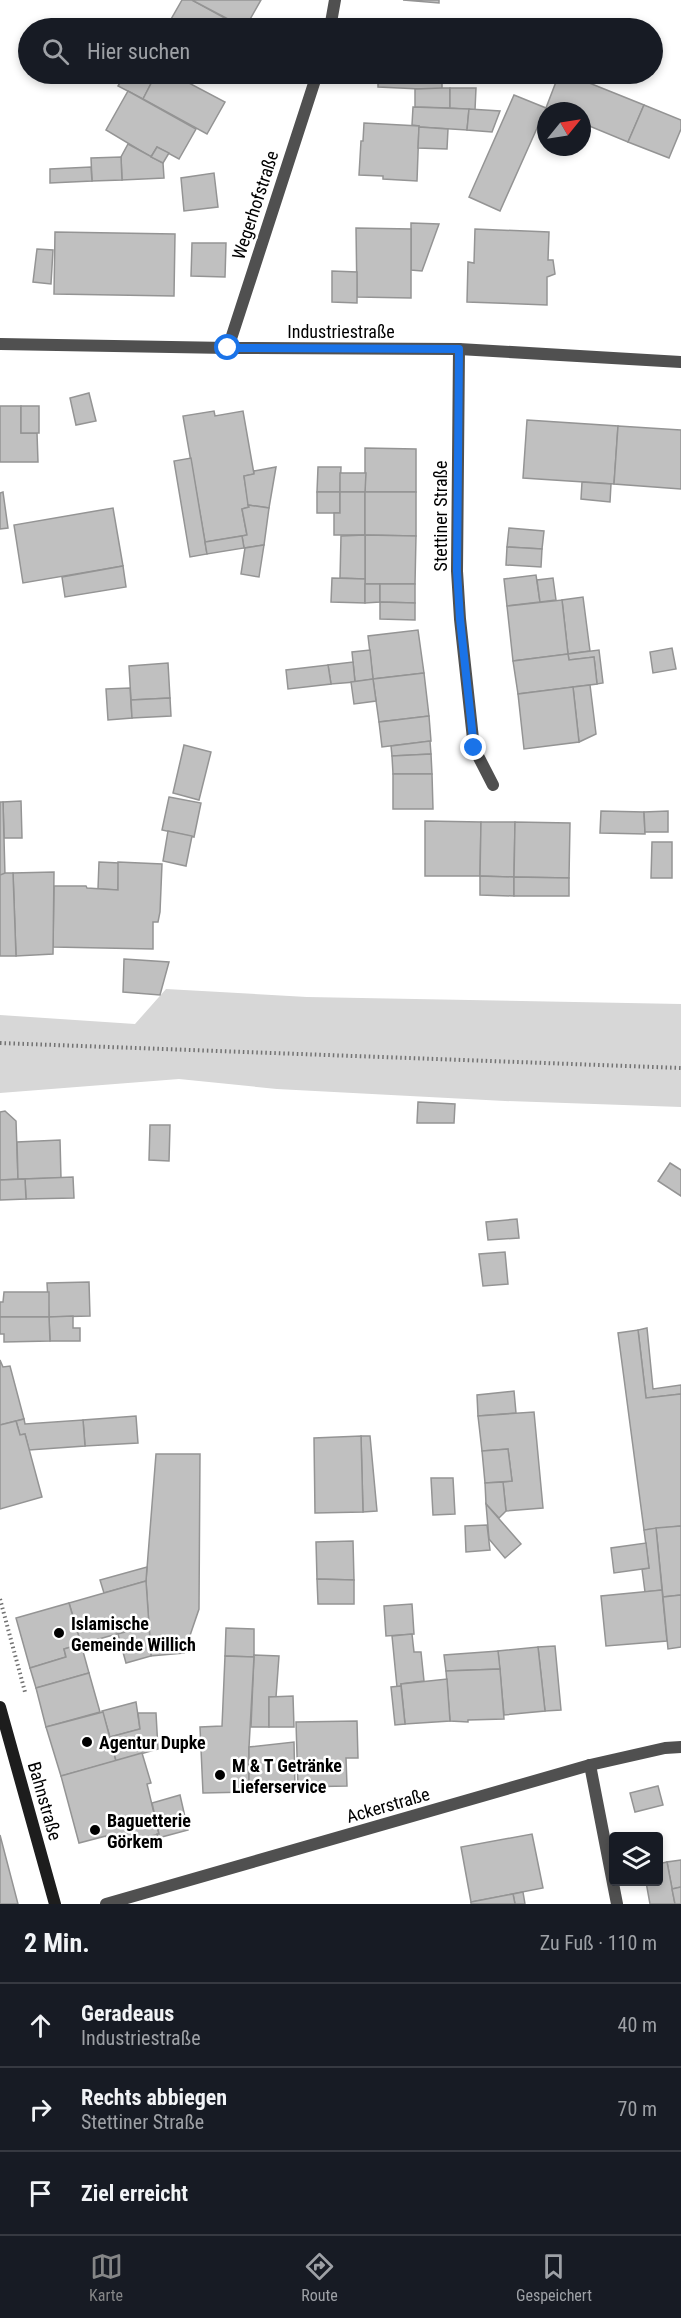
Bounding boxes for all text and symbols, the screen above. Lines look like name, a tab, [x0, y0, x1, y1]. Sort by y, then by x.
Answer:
search box	[18, 18, 663, 84]
icon: search	[39, 35, 72, 68]
text: Hier suchen	[87, 39, 190, 64]
north arrow	[537, 102, 591, 156]
street label: Wegerhofstraße	[228, 148, 282, 262]
street label: Industriestraße	[287, 321, 395, 342]
route start	[214, 334, 240, 360]
street label: Stettiner Straße	[430, 461, 451, 571]
route end	[460, 734, 486, 760]
place label: Islamische Gemeinde Willich	[71, 1613, 196, 1655]
marker: Islamische Gemeinde Willich	[52, 1626, 66, 1640]
place label: Agentur Dupke	[99, 1732, 206, 1753]
marker: Agentur Dupke	[80, 1735, 94, 1749]
place label: M & T Getränke Lieferservice	[232, 1755, 342, 1797]
street label: Bahnstraße	[24, 1759, 66, 1843]
marker: M & T Getränke Lieferservice	[213, 1768, 227, 1782]
street label: Ackerstraße	[344, 1783, 432, 1827]
place label: Baguetterie Görkem	[107, 1810, 191, 1852]
marker: Baguetterie Görkem	[88, 1823, 102, 1837]
map controls	[609, 1832, 663, 1886]
button: layers	[609, 1832, 663, 1886]
text: 2 Min.	[24, 1928, 90, 1958]
text: Zu Fuß · 110 m	[540, 1931, 657, 1955]
text: Geradeaus	[81, 2001, 174, 2026]
icon: ahead	[24, 2009, 57, 2042]
text: 40 m	[618, 2013, 657, 2037]
text: Industriestraße	[81, 2026, 201, 2050]
text: Rechts abbiegen	[81, 2085, 227, 2110]
icon: right	[24, 2093, 57, 2126]
text: 70 m	[618, 2097, 657, 2121]
text: Stettiner Straße	[81, 2110, 204, 2134]
icon: arrive	[24, 2177, 57, 2210]
text: Ziel erreicht	[81, 2181, 188, 2206]
tab: Karte	[89, 2250, 123, 2305]
tab: Route	[301, 2250, 338, 2305]
tab: Gespeichert	[516, 2250, 592, 2305]

